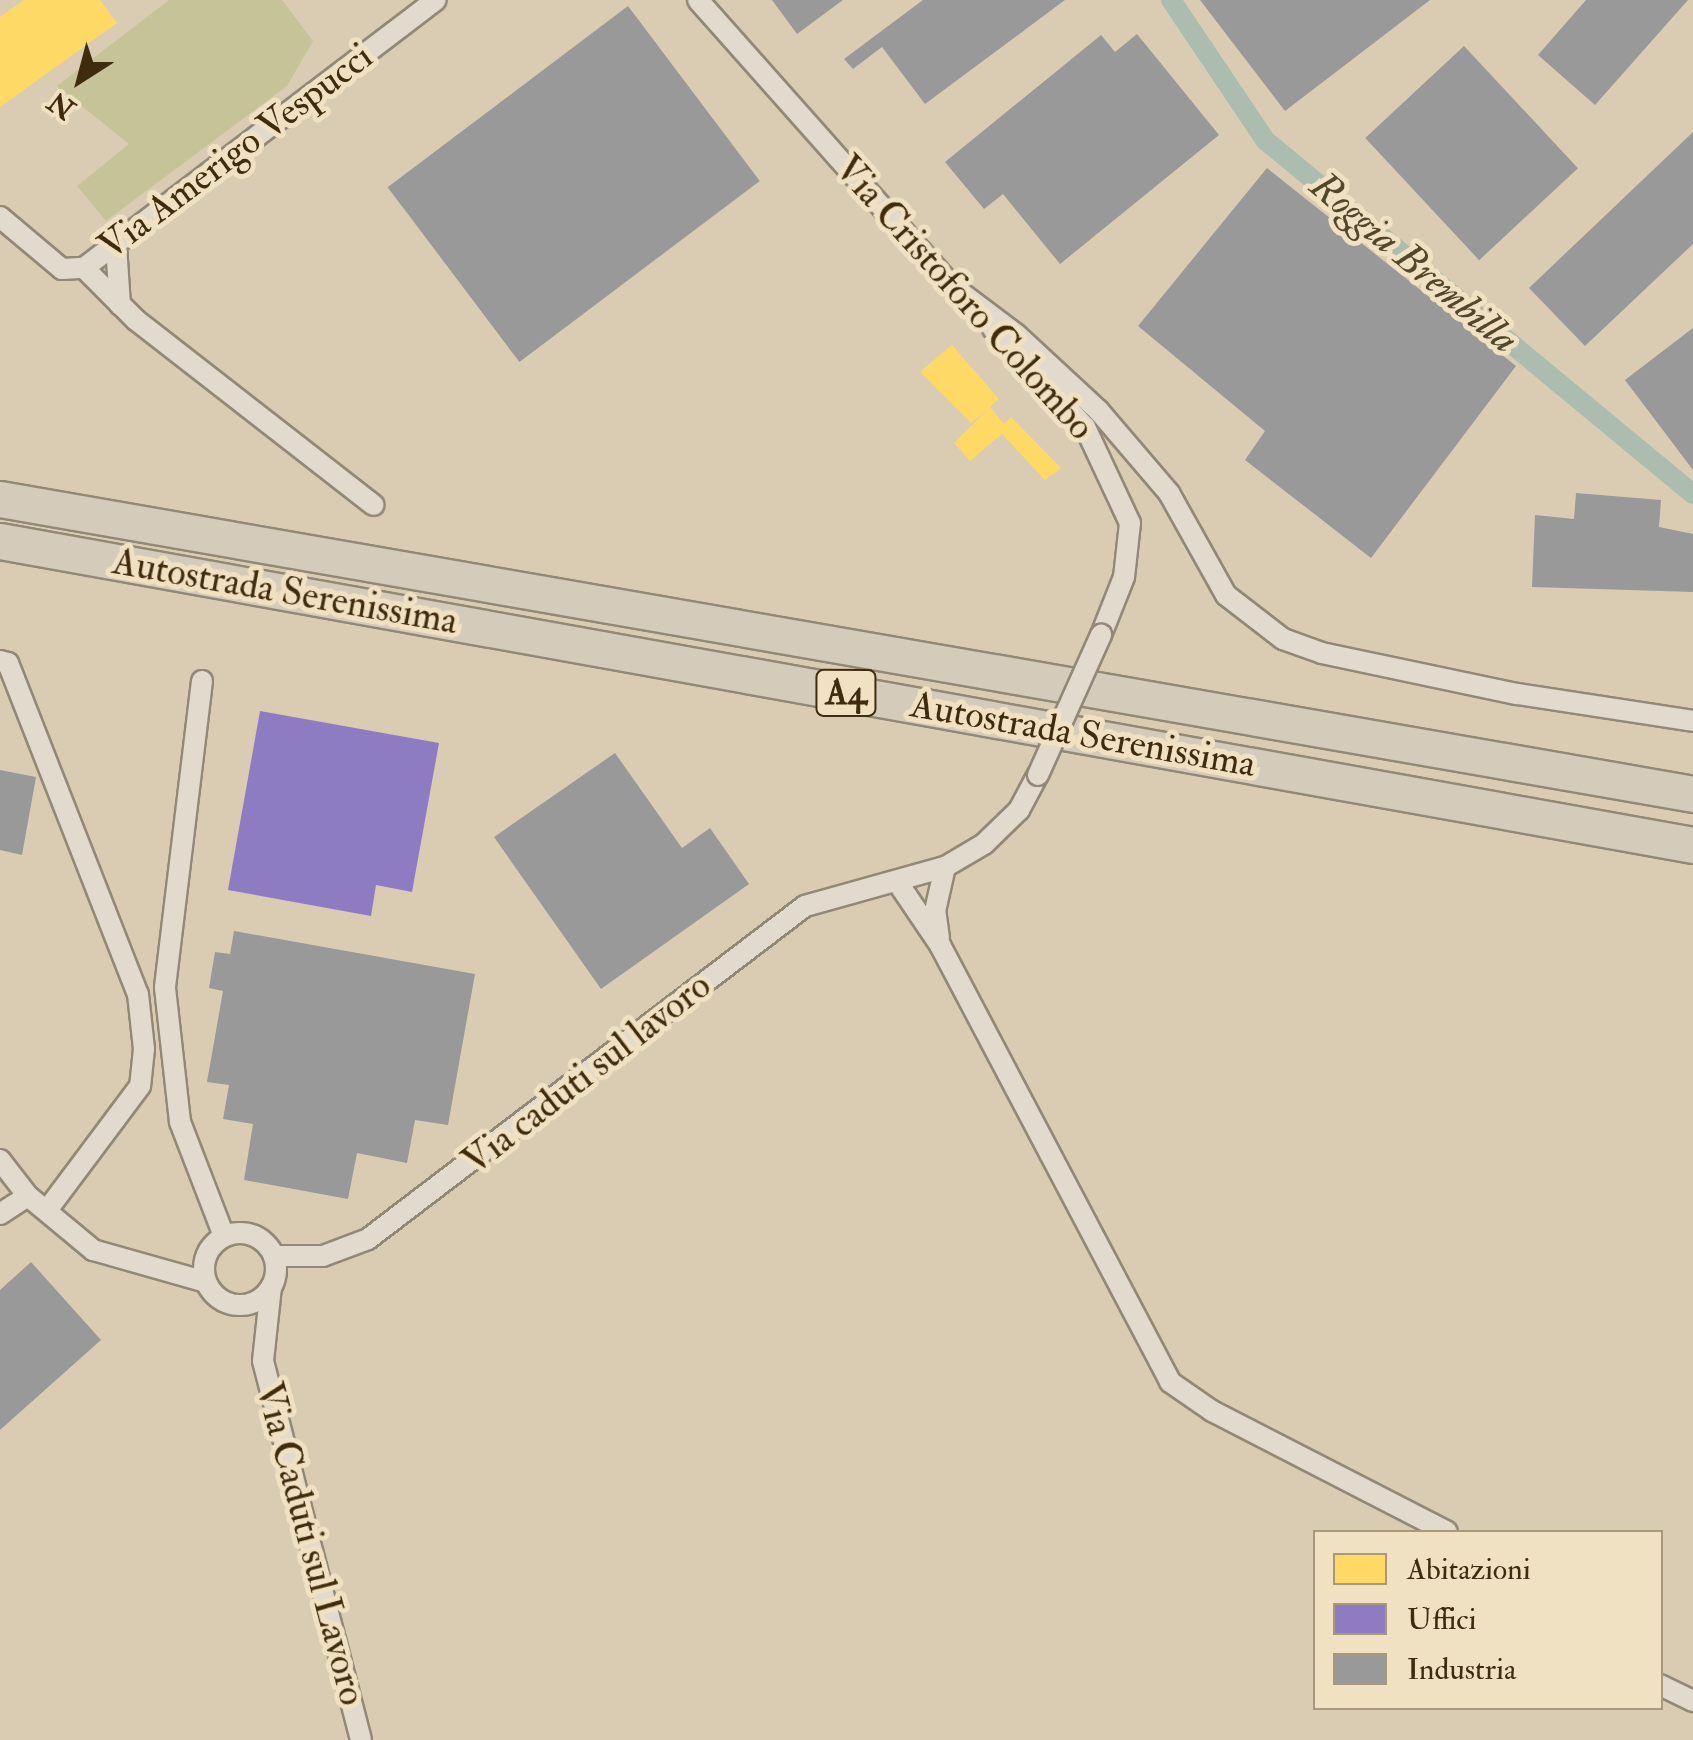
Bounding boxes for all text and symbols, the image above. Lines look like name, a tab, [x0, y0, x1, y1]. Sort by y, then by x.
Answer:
north arrow	[30, 30, 130, 130]
street label: Via Amerigo Vespucci	[90, 34, 382, 270]
text: N	[42, 83, 83, 126]
street label: Via Cristoforo Colombo	[824, 147, 1104, 449]
water label: Roggia Brembilla	[1300, 162, 1528, 364]
street label: Autostrada Serenissima	[109, 539, 461, 645]
road number: A4	[814, 663, 878, 723]
street label: Autostrada Serenissima	[907, 682, 1259, 788]
street label: Via caduti sul lavoro	[454, 963, 720, 1185]
street label: Via Caduti sul Lavoro	[245, 1378, 375, 1710]
legend	[1313, 1530, 1663, 1710]
text: Abitazioni	[1407, 1551, 1531, 1588]
text: Uffici	[1407, 1601, 1476, 1638]
text: Industria	[1407, 1651, 1516, 1688]

